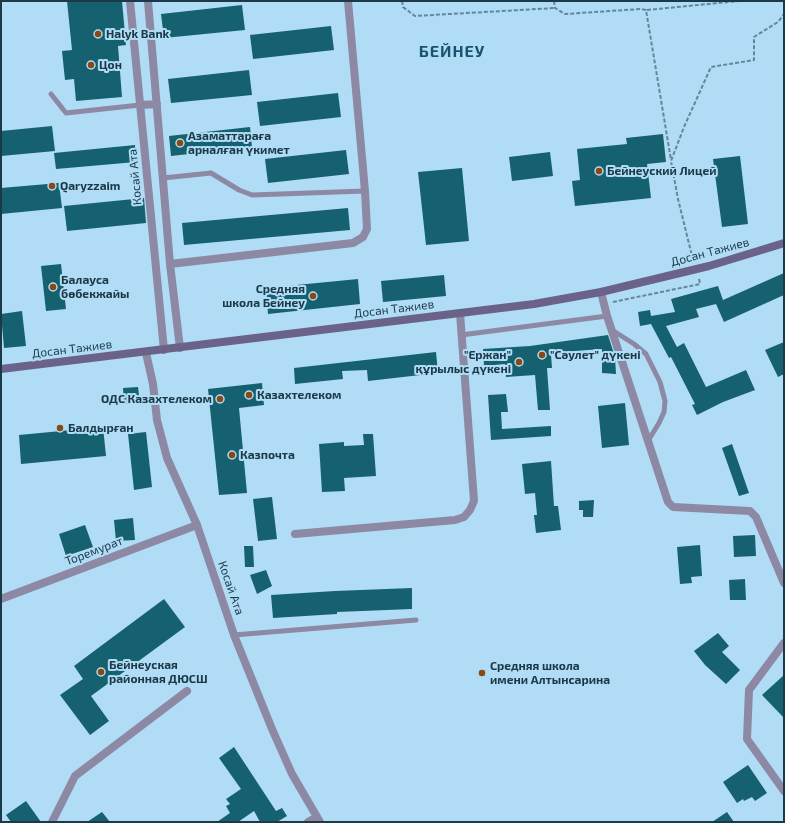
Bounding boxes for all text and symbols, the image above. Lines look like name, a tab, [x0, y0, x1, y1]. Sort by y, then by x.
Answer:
place label: Halyk Bank	[106, 27, 169, 41]
marker: Halyk Bank	[93, 29, 103, 39]
district label: БЕЙНЕУ	[419, 42, 485, 62]
place label: Цон	[99, 58, 122, 72]
marker: Цон	[86, 60, 96, 70]
place label: Азаматтараға арналған үкимет	[188, 129, 290, 157]
marker: Азаматтараға арналған үкимет	[175, 138, 185, 148]
street label: Косай Ата	[125, 148, 145, 206]
place label: Бейнеуский Лицей	[607, 164, 716, 178]
marker: Бейнеуский Лицей	[594, 166, 604, 176]
place label: Qaryzzaim	[60, 179, 120, 193]
marker: Qaryzzaim	[47, 181, 57, 191]
street label: Досан Тажиев	[669, 235, 751, 269]
place label: Балауса бөбекжайы	[61, 273, 129, 301]
marker: Балауса бөбекжайы	[48, 282, 58, 292]
place label: Средняя школа Бейнеу	[222, 282, 305, 310]
marker: Средняя школа Бейнеу	[308, 291, 318, 301]
street label: Досан Тажиев	[353, 297, 435, 321]
street label: Досан Тажиев	[31, 337, 113, 361]
place label: "Ержан" құрылыс дүкені	[416, 348, 511, 376]
place label: "Сәулет" дүкені	[550, 348, 641, 362]
marker: "Сәулет" дүкені	[537, 350, 547, 360]
marker: "Ержан" құрылыс дүкені	[514, 357, 524, 367]
place label: Казахтелеком	[257, 388, 341, 402]
marker: Казахтелеком	[244, 390, 254, 400]
place label: ОДС Казахтелеком	[101, 392, 212, 406]
marker: ОДС Казахтелеком	[215, 394, 225, 404]
place label: Балдырған	[68, 421, 134, 435]
marker: Балдырған	[55, 423, 65, 433]
place label: Казпочта	[240, 448, 295, 462]
marker: Казпочта	[227, 450, 237, 460]
street label: Торемурат	[63, 533, 125, 569]
street label: Косай Ата	[215, 559, 247, 617]
place label: Бейнеуская районная ДЮСШ	[109, 658, 208, 686]
place label: Средняя школа имени Алтынсарина	[490, 659, 610, 687]
marker: Бейнеуская районная ДЮСШ	[96, 667, 106, 677]
marker: Средняя школа имени Алтынсарина	[477, 668, 487, 678]

